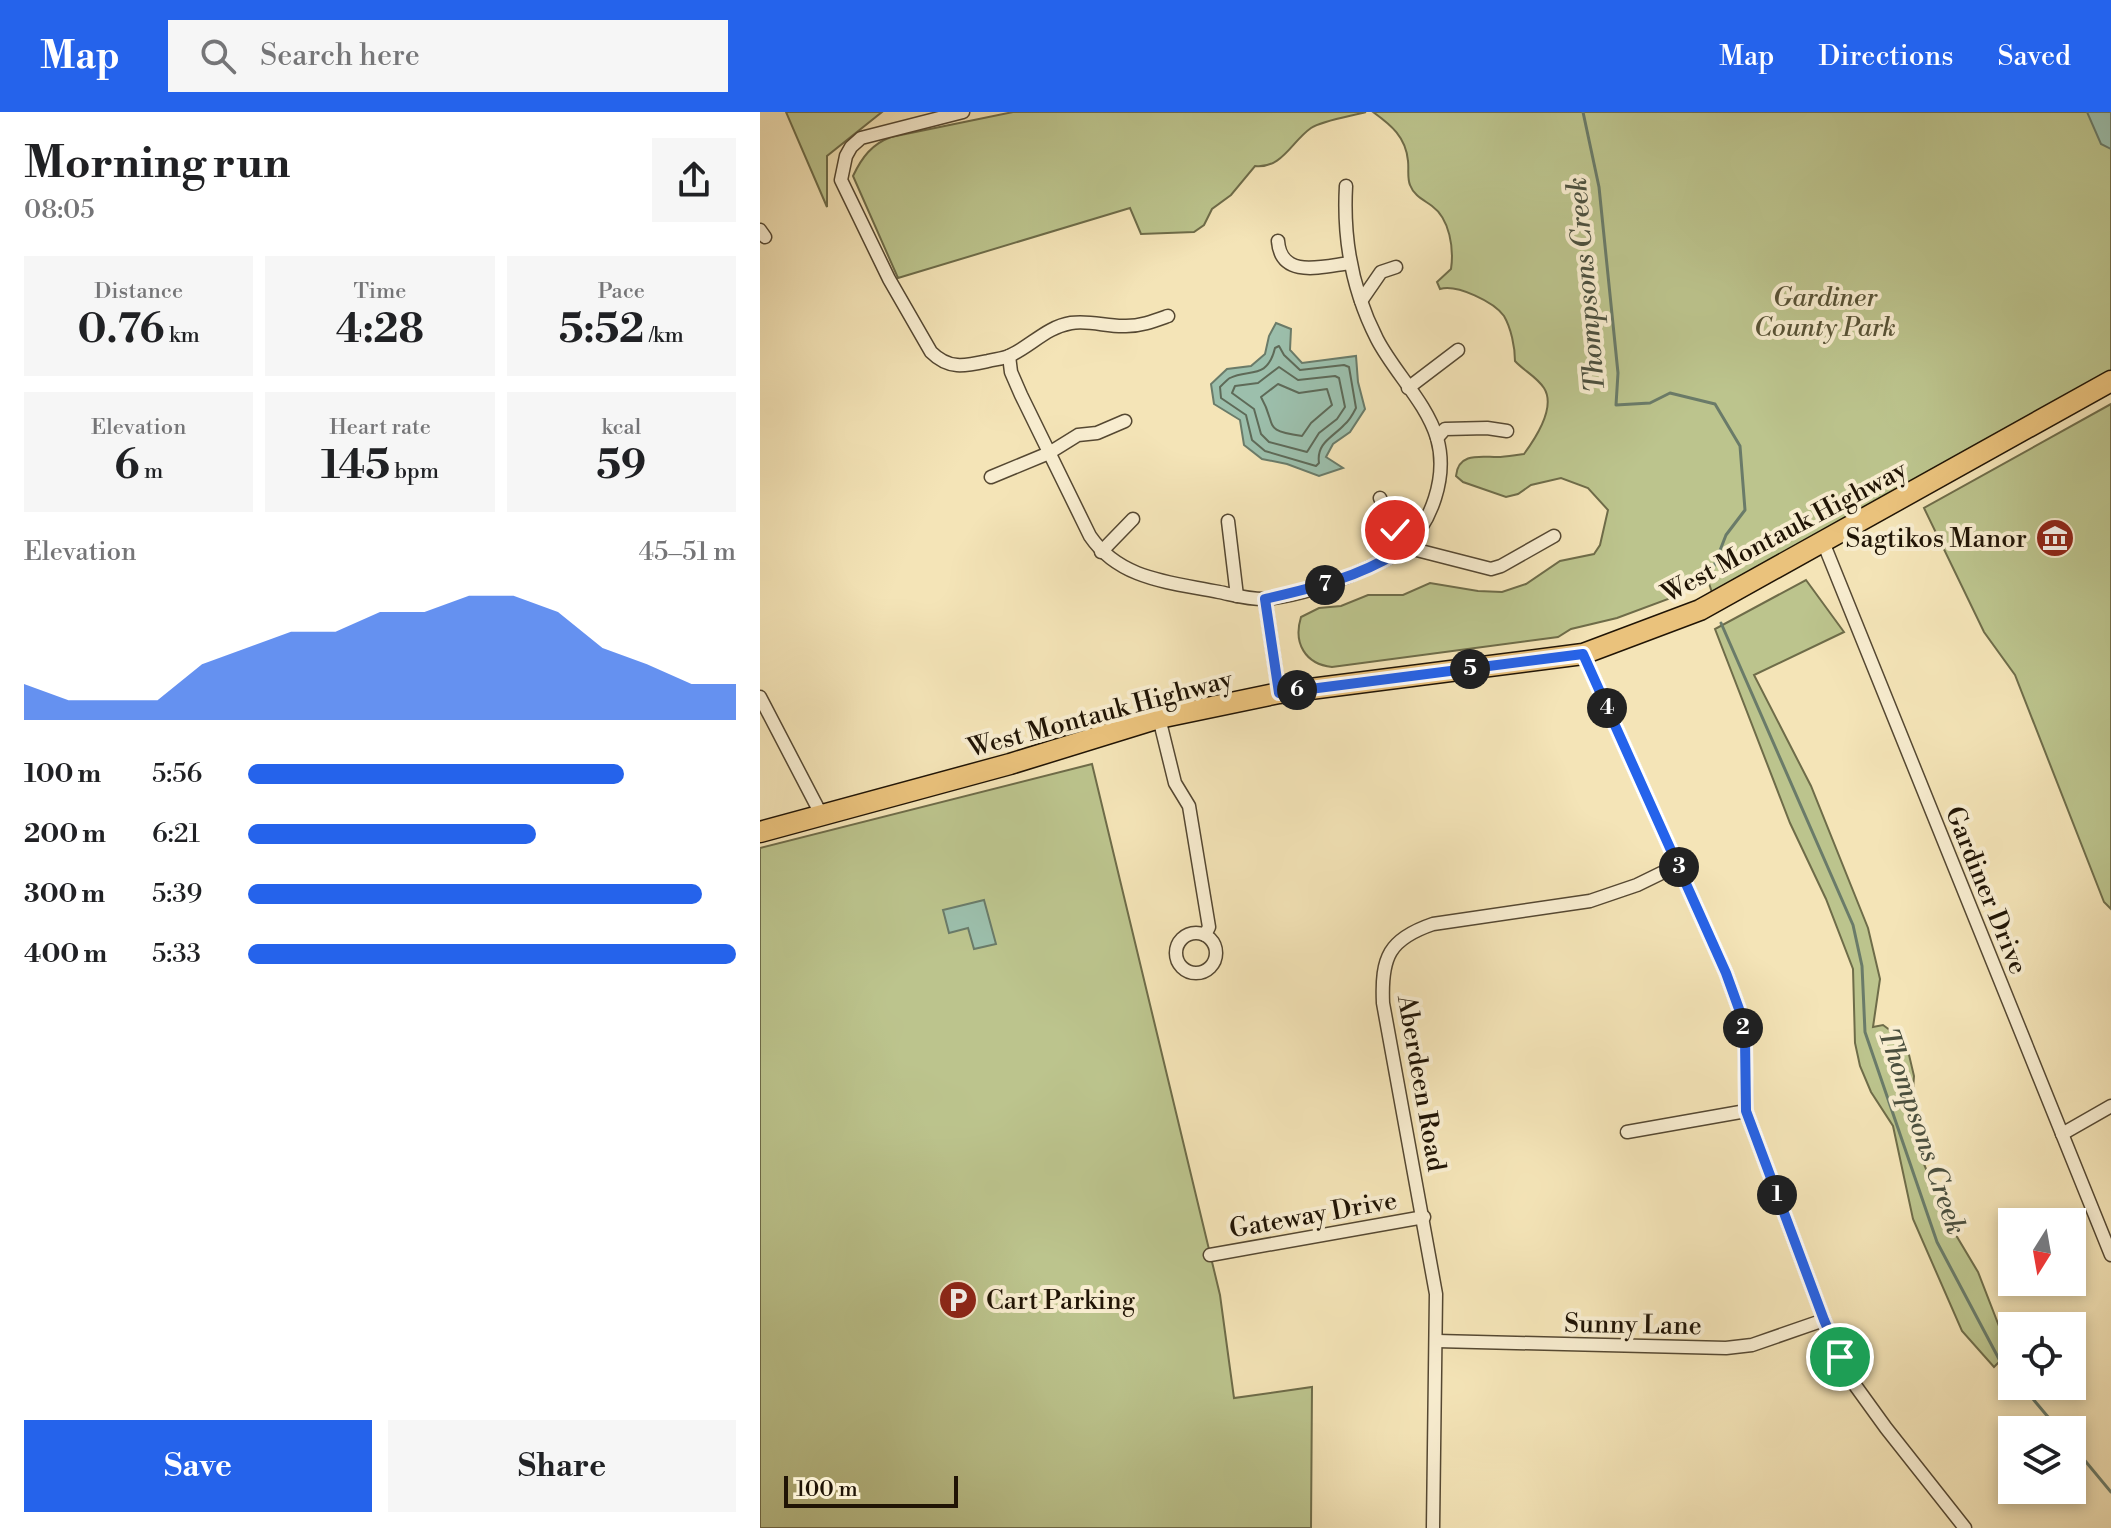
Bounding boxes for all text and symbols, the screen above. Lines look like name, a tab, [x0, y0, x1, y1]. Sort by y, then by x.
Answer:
search box	[168, 20, 728, 92]
text: Map	[40, 33, 120, 80]
icon: search	[196, 34, 240, 78]
text: Search here	[260, 37, 420, 75]
text: Map	[1719, 39, 1774, 74]
text: Directions	[1818, 39, 1953, 74]
text: Saved	[1997, 39, 2071, 74]
text: Morning run	[24, 136, 290, 191]
button: share	[652, 138, 736, 222]
water label: Thompsons Creek	[1560, 176, 1613, 394]
text: 08:05	[24, 194, 95, 226]
text: Distance	[94, 278, 183, 305]
text: Time	[354, 278, 406, 305]
text: Pace	[598, 278, 645, 305]
park label: Gardiner County Park	[1754, 282, 1896, 344]
text: 0.76	[77, 305, 165, 355]
text: 4:28	[336, 305, 424, 355]
text: 5:52	[559, 305, 644, 355]
text: km	[165, 322, 200, 349]
text: /km	[644, 322, 684, 349]
text: Elevation	[91, 414, 186, 441]
text: Heart rate	[329, 414, 431, 441]
text: kcal	[601, 414, 641, 441]
text: 6	[114, 441, 139, 491]
text: 145	[321, 441, 390, 491]
text: 59	[596, 441, 646, 491]
street label: West Montauk Highway	[1656, 454, 1913, 610]
text: m	[139, 458, 163, 485]
text: bpm	[390, 458, 439, 485]
pin	[1361, 496, 1429, 564]
icon: check	[1373, 508, 1417, 552]
museum icon: Sagtikos Manor	[2034, 517, 2076, 559]
place label: Sagtikos Manor	[1846, 523, 2027, 555]
text: Elevation	[24, 536, 137, 568]
text: 45–51 m	[639, 536, 736, 568]
pin: 7	[1305, 565, 1345, 605]
text: 7	[1319, 571, 1331, 598]
pin: 5	[1450, 649, 1490, 689]
text: 5	[1463, 655, 1477, 682]
street label: West Montauk Highway	[963, 663, 1236, 765]
pin: 6	[1277, 670, 1317, 710]
text: 6	[1290, 676, 1304, 703]
pin: 4	[1587, 688, 1627, 728]
text: 4	[1600, 694, 1614, 721]
text: 100 m	[24, 758, 101, 790]
text: 5:56	[152, 758, 202, 790]
street label: Gardiner Drive	[1938, 802, 2034, 979]
text: 200 m	[24, 818, 106, 850]
text: 6:21	[152, 818, 200, 850]
pin: 3	[1659, 847, 1699, 887]
text: 3	[1672, 853, 1686, 880]
text: 300 m	[24, 878, 105, 910]
text: 5:39	[152, 878, 202, 910]
text: 400 m	[24, 938, 107, 970]
text: 5:33	[152, 938, 201, 970]
street label: Aberdeen Road	[1390, 992, 1452, 1174]
pin: 2	[1723, 1008, 1763, 1048]
text: 2	[1736, 1014, 1750, 1041]
water label: Thompsons Creek	[1870, 1024, 1973, 1239]
pin: 1	[1757, 1175, 1797, 1215]
text: 1	[1772, 1181, 1782, 1208]
street label: Gateway Drive	[1227, 1185, 1399, 1245]
north arrow	[1998, 1208, 2086, 1296]
map controls	[1998, 1208, 2086, 1504]
parking icon: Cart Parking	[937, 1279, 979, 1321]
place label: Cart Parking	[986, 1285, 1136, 1317]
street label: Sunny Lane	[1564, 1308, 1702, 1342]
button: locate	[1998, 1312, 2086, 1400]
pin	[1806, 1323, 1874, 1391]
icon: arrive	[1818, 1335, 1862, 1379]
button: layers	[1998, 1416, 2086, 1504]
button: Save	[24, 1420, 372, 1512]
button: Share	[388, 1420, 736, 1512]
scale bar	[784, 1472, 958, 1508]
text: 100 m	[796, 1476, 858, 1503]

